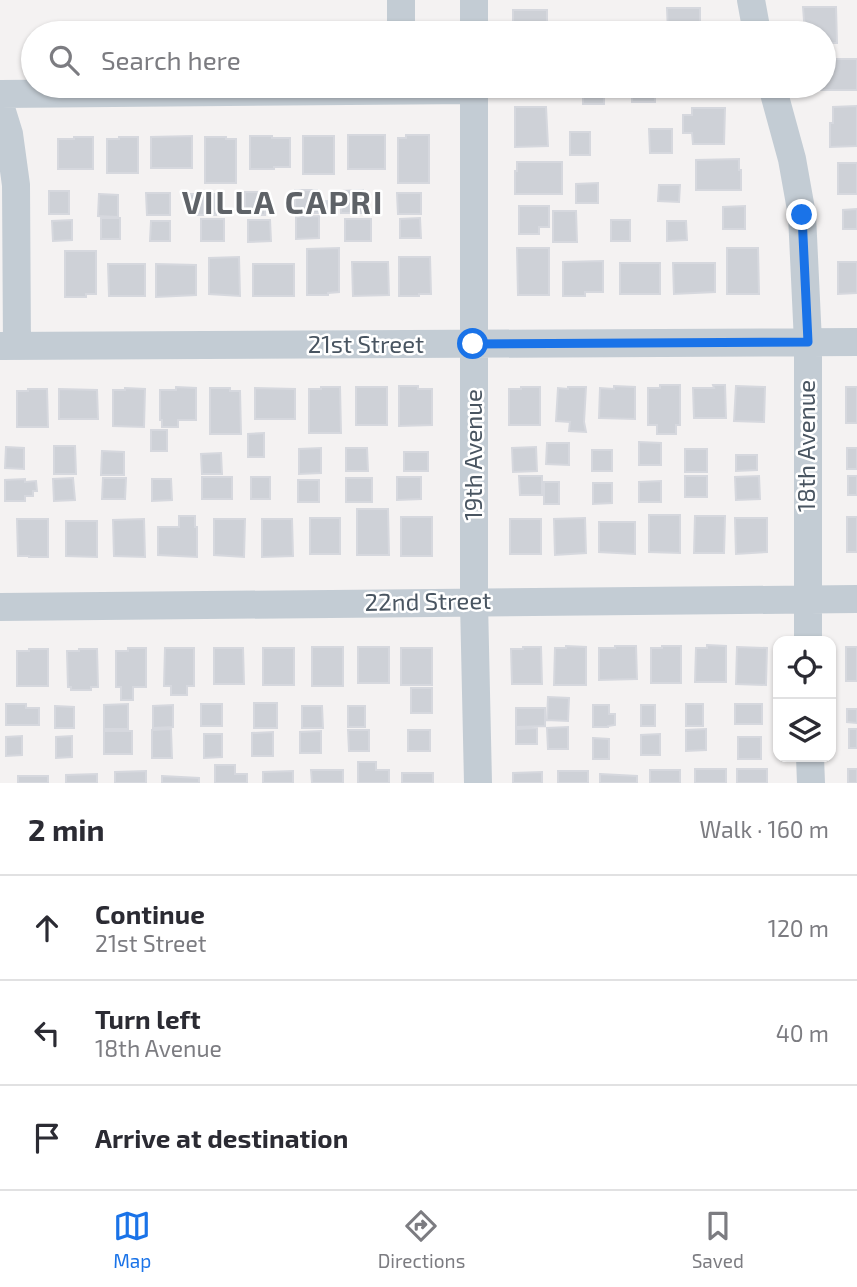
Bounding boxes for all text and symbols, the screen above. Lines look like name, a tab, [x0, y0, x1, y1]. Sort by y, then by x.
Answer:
search box	[21, 21, 836, 98]
icon: search	[45, 41, 83, 79]
text: Search here	[101, 44, 241, 75]
district label: VILLA CAPRI	[182, 182, 384, 220]
route end	[786, 199, 817, 230]
route start	[457, 328, 488, 359]
street label: 21st Street	[308, 329, 424, 358]
street label: 18th Avenue	[791, 380, 820, 512]
street label: 19th Avenue	[458, 389, 487, 521]
street label: 22nd Street	[364, 585, 492, 616]
map controls	[773, 636, 836, 762]
button: locate	[773, 636, 836, 699]
button: layers	[773, 699, 836, 762]
text: 2 min	[28, 811, 105, 847]
text: Walk · 160 m	[699, 815, 829, 843]
text: Continue	[95, 898, 205, 929]
icon: ahead	[28, 909, 66, 947]
text: 120 m	[768, 914, 829, 942]
text: 21st Street	[95, 929, 207, 957]
text: Turn left	[95, 1003, 201, 1034]
icon: left	[28, 1014, 66, 1052]
text: 40 m	[776, 1019, 829, 1047]
text: 18th Avenue	[95, 1034, 222, 1062]
icon: arrive	[28, 1119, 66, 1157]
text: Arrive at destination	[95, 1122, 348, 1153]
tab: Map	[113, 1207, 151, 1272]
tab: Directions	[378, 1207, 465, 1272]
tab: Saved	[692, 1207, 744, 1272]

